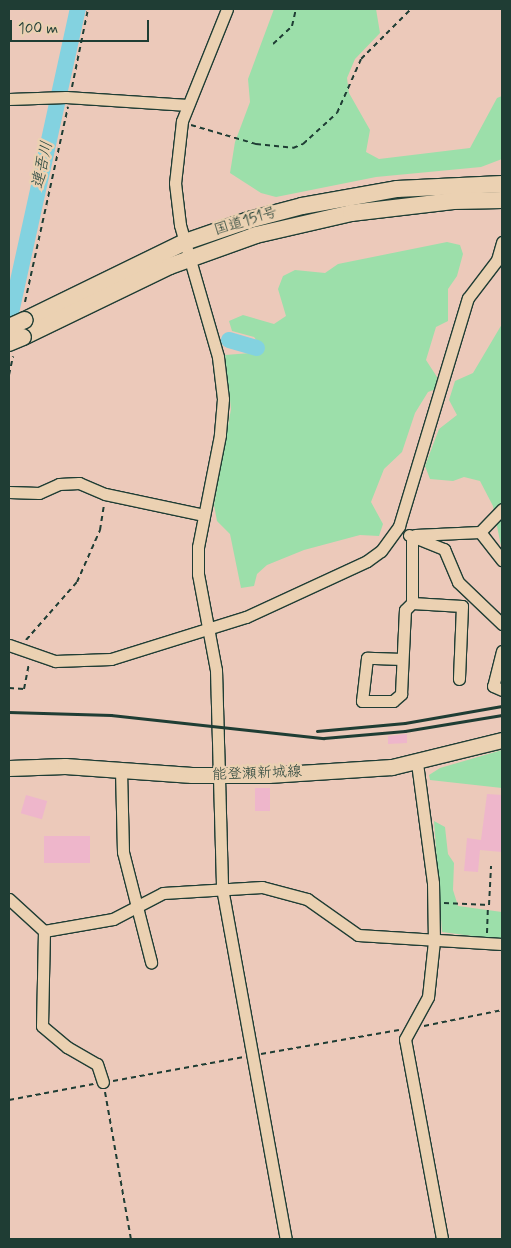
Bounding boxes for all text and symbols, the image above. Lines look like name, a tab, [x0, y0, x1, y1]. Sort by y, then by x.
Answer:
scale bar	[12, 10, 151, 42]
text: 100 m	[18, 19, 58, 39]
water label: 連吾川	[29, 140, 57, 190]
street label: 国道151号	[212, 204, 280, 240]
street label: 能登瀬新城線	[212, 763, 302, 785]

